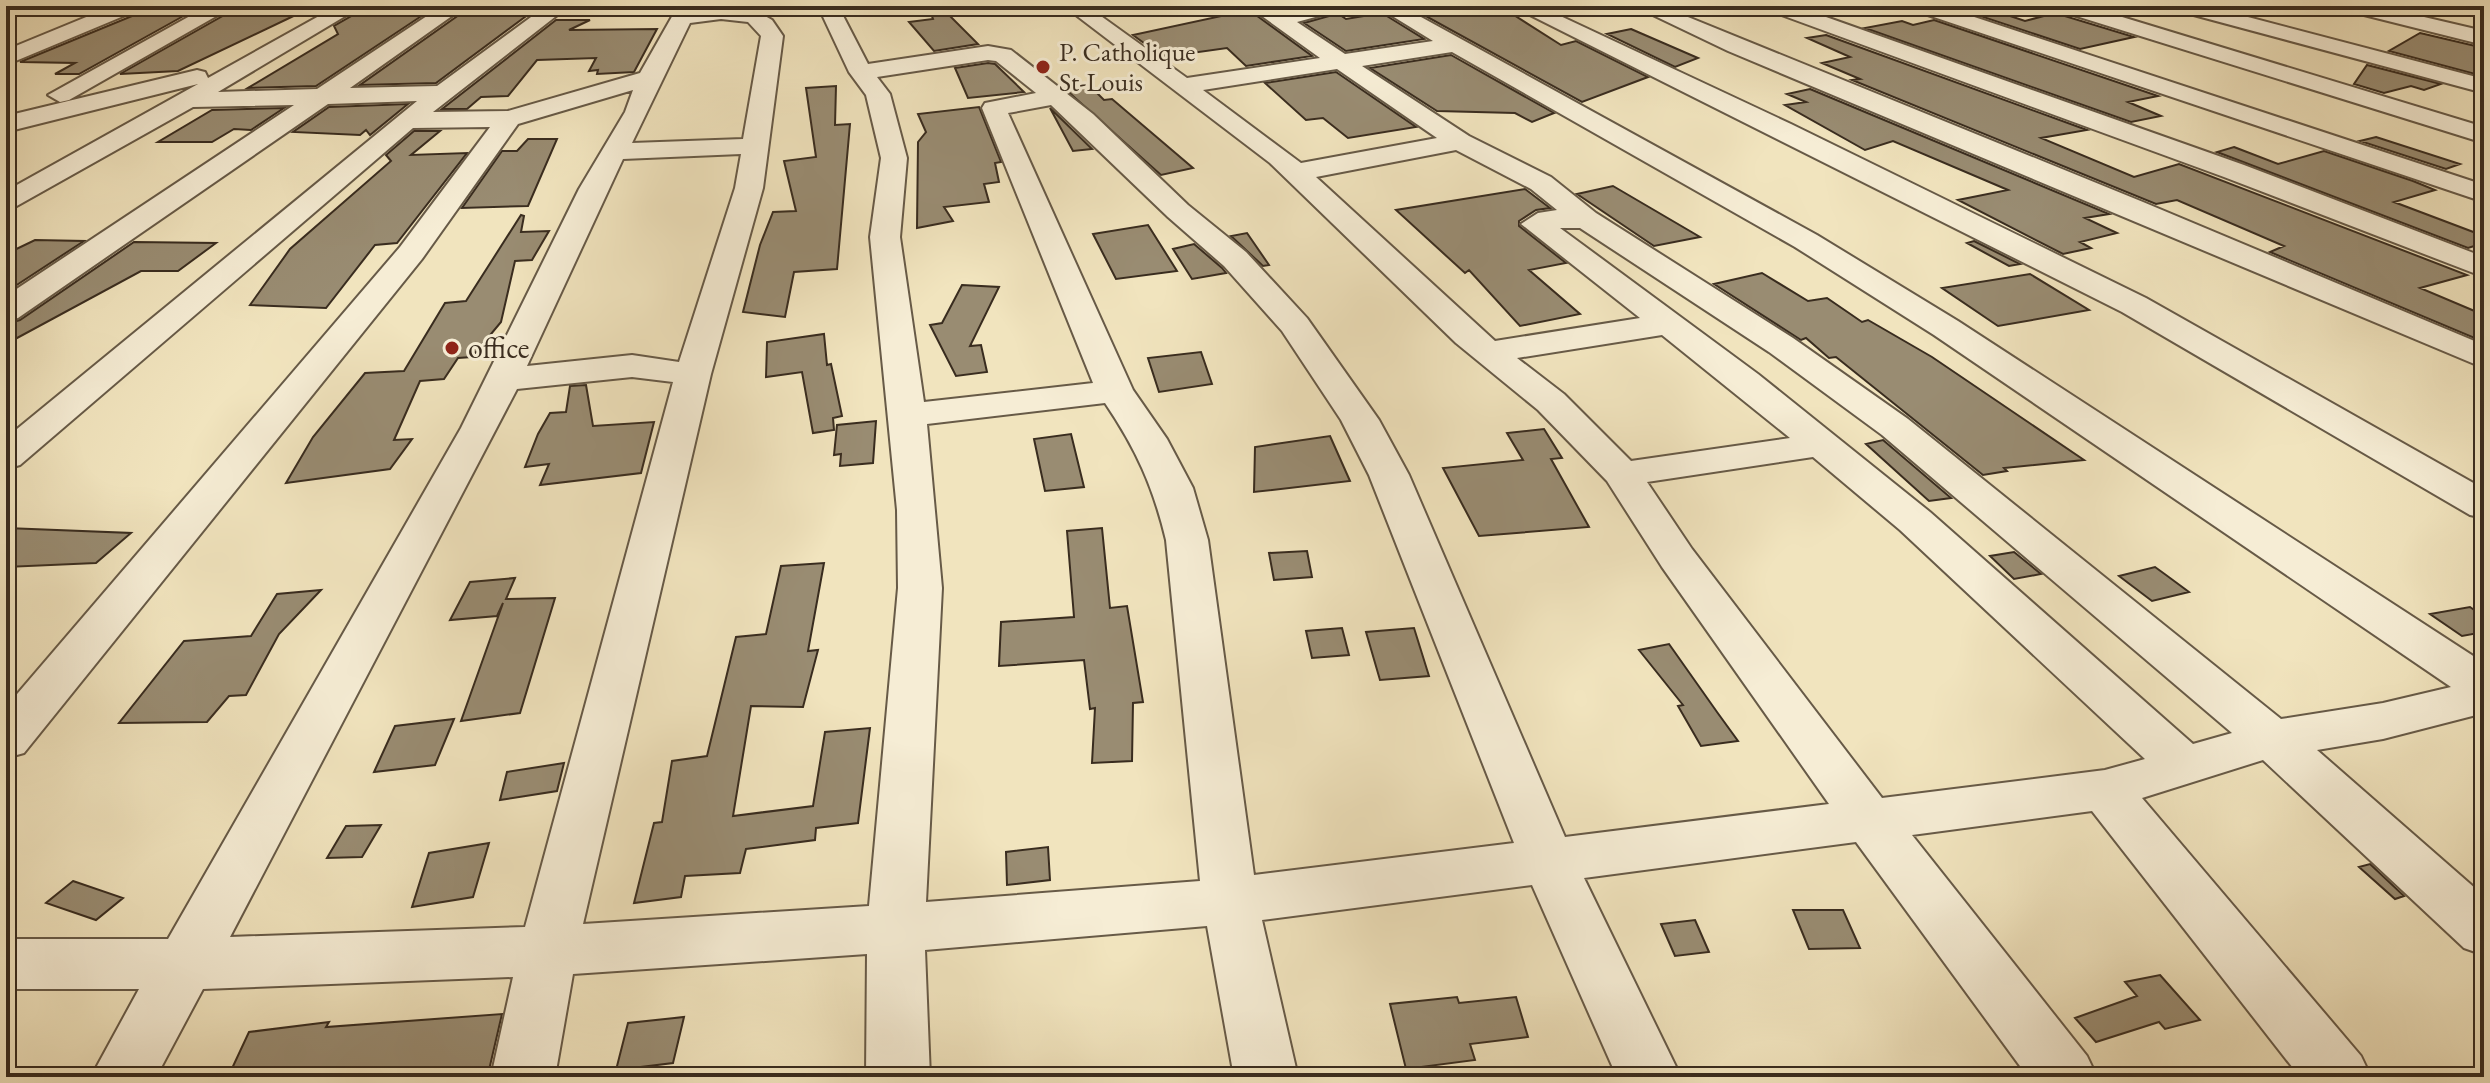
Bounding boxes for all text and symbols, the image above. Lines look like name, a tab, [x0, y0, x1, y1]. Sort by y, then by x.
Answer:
place label: P. Catholique St-Louis	[1059, 35, 1195, 99]
marker: P. Catholique St-Louis	[1034, 58, 1052, 76]
place label: office	[468, 328, 529, 367]
marker: office	[443, 339, 461, 357]

